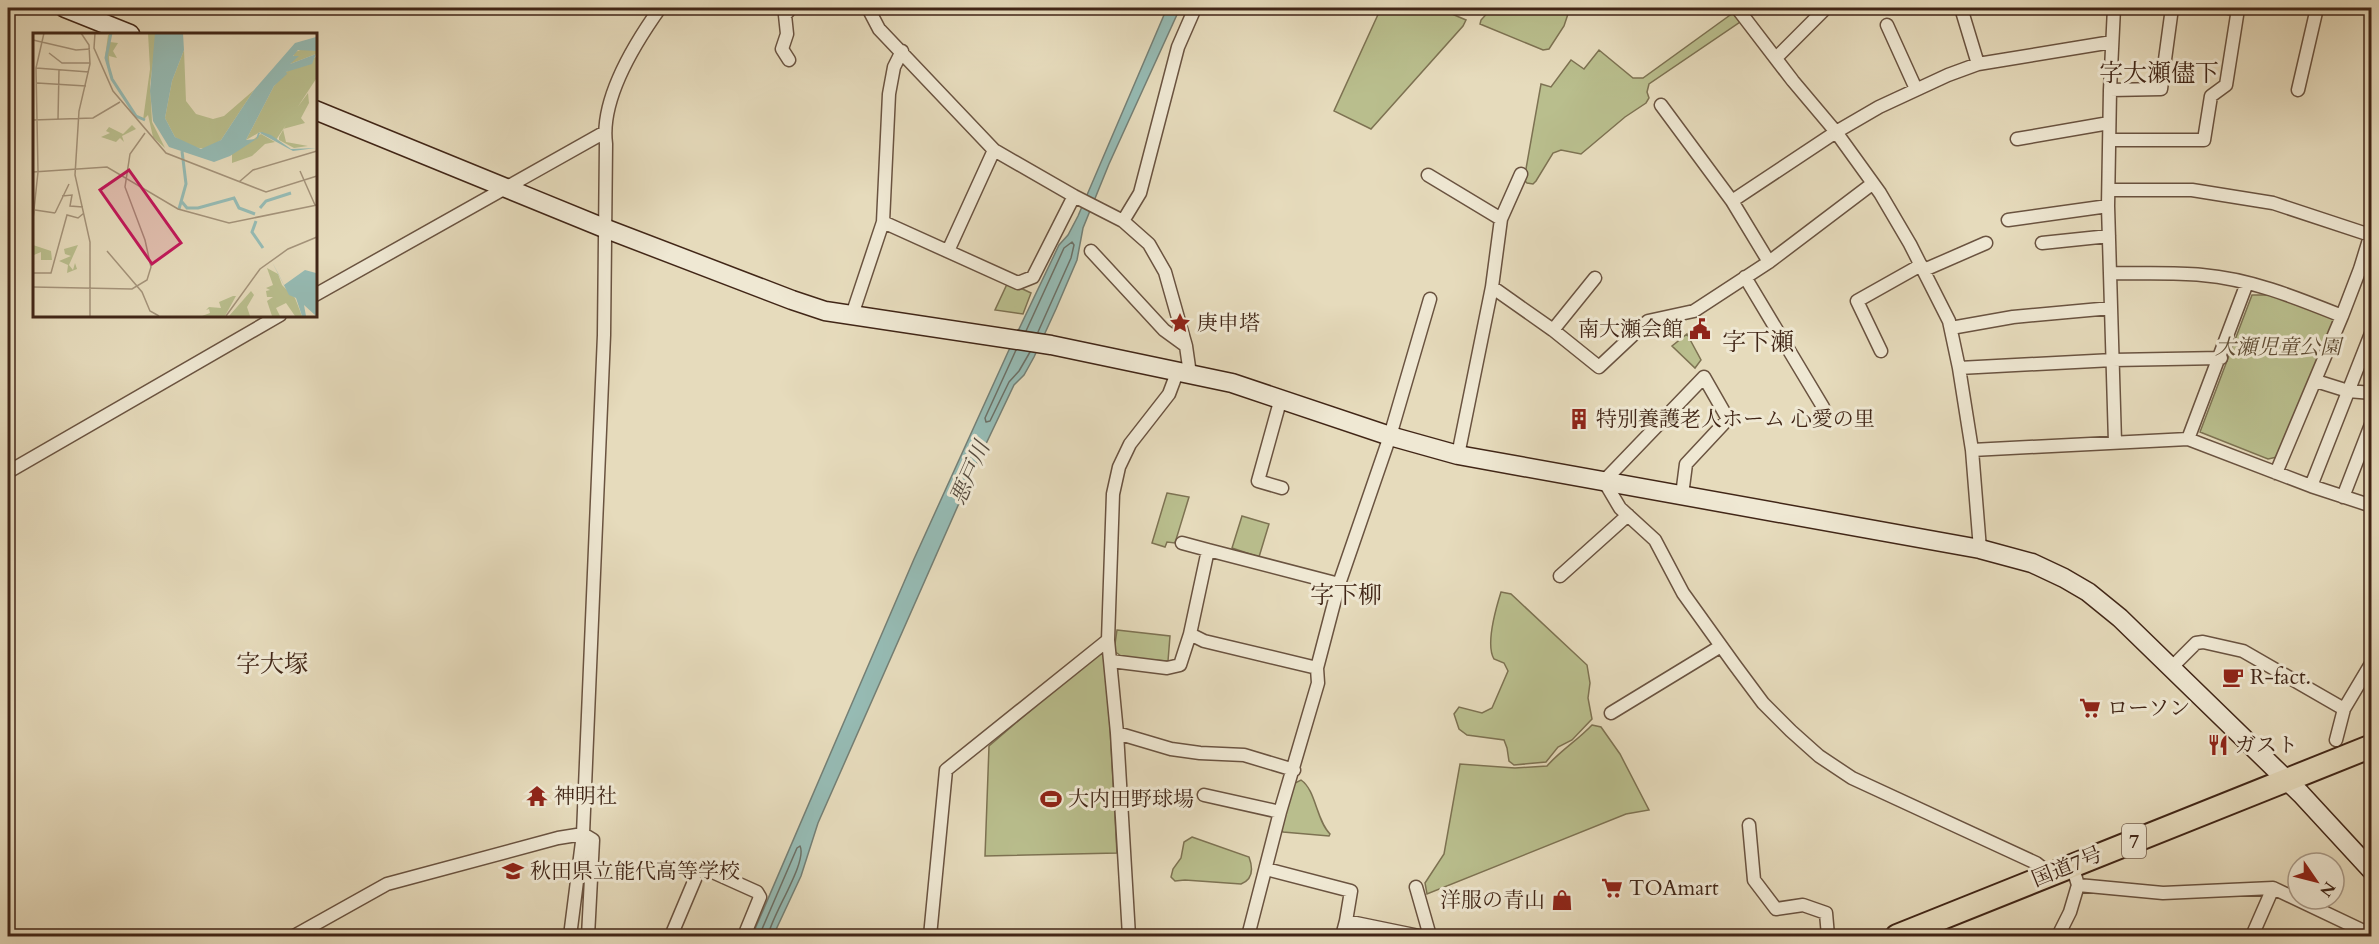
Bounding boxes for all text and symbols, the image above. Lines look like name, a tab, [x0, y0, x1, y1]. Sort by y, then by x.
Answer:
inset map	[33, 33, 316, 316]
district label: 字大瀬儘下	[2099, 57, 2219, 90]
place label: 庚申塔	[1197, 309, 1260, 338]
place icon: 庚申塔	[1168, 311, 1192, 335]
place label: 南大瀬会館	[1578, 315, 1683, 344]
public building icon: 南大瀬会館	[1688, 317, 1712, 341]
district label: 字下瀬	[1722, 326, 1794, 359]
park label: 大瀬児童公園	[2215, 333, 2344, 362]
place label: 特別養護老人ホーム 心愛の里	[1596, 405, 1875, 434]
building icon: 特別養護老人ホーム 心愛の里	[1567, 407, 1591, 431]
water label: 悪戸川	[943, 435, 998, 509]
district label: 字下柳	[1310, 579, 1382, 612]
district label: 字大塚	[236, 648, 308, 681]
place label: R-fact.	[2250, 663, 2311, 692]
cafe icon: R-fact.	[2221, 665, 2245, 689]
place label: ローソン	[2107, 694, 2190, 723]
supermarket icon: ローソン	[2078, 696, 2102, 720]
place label: ガスト	[2235, 731, 2298, 760]
restaurant icon: ガスト	[2206, 733, 2230, 757]
place label: 神明社	[554, 782, 617, 811]
temple icon: 神明社	[525, 784, 549, 808]
place label: 大内田野球場	[1068, 785, 1194, 814]
sports icon: 大内田野球場	[1039, 787, 1063, 811]
road number: 7	[2122, 824, 2146, 858]
street label: 国道7号	[2027, 840, 2107, 894]
north arrow	[2286, 851, 2346, 911]
place label: 秋田県立能代高等学校	[530, 857, 740, 886]
school or university icon: 秋田県立能代高等学校	[501, 859, 525, 883]
place label: TOAmart	[1629, 874, 1719, 903]
supermarket icon: TOAmart	[1600, 876, 1624, 900]
text: N	[2314, 877, 2340, 901]
place label: 洋服の青山	[1440, 886, 1545, 915]
shop icon: 洋服の青山	[1550, 888, 1574, 912]

